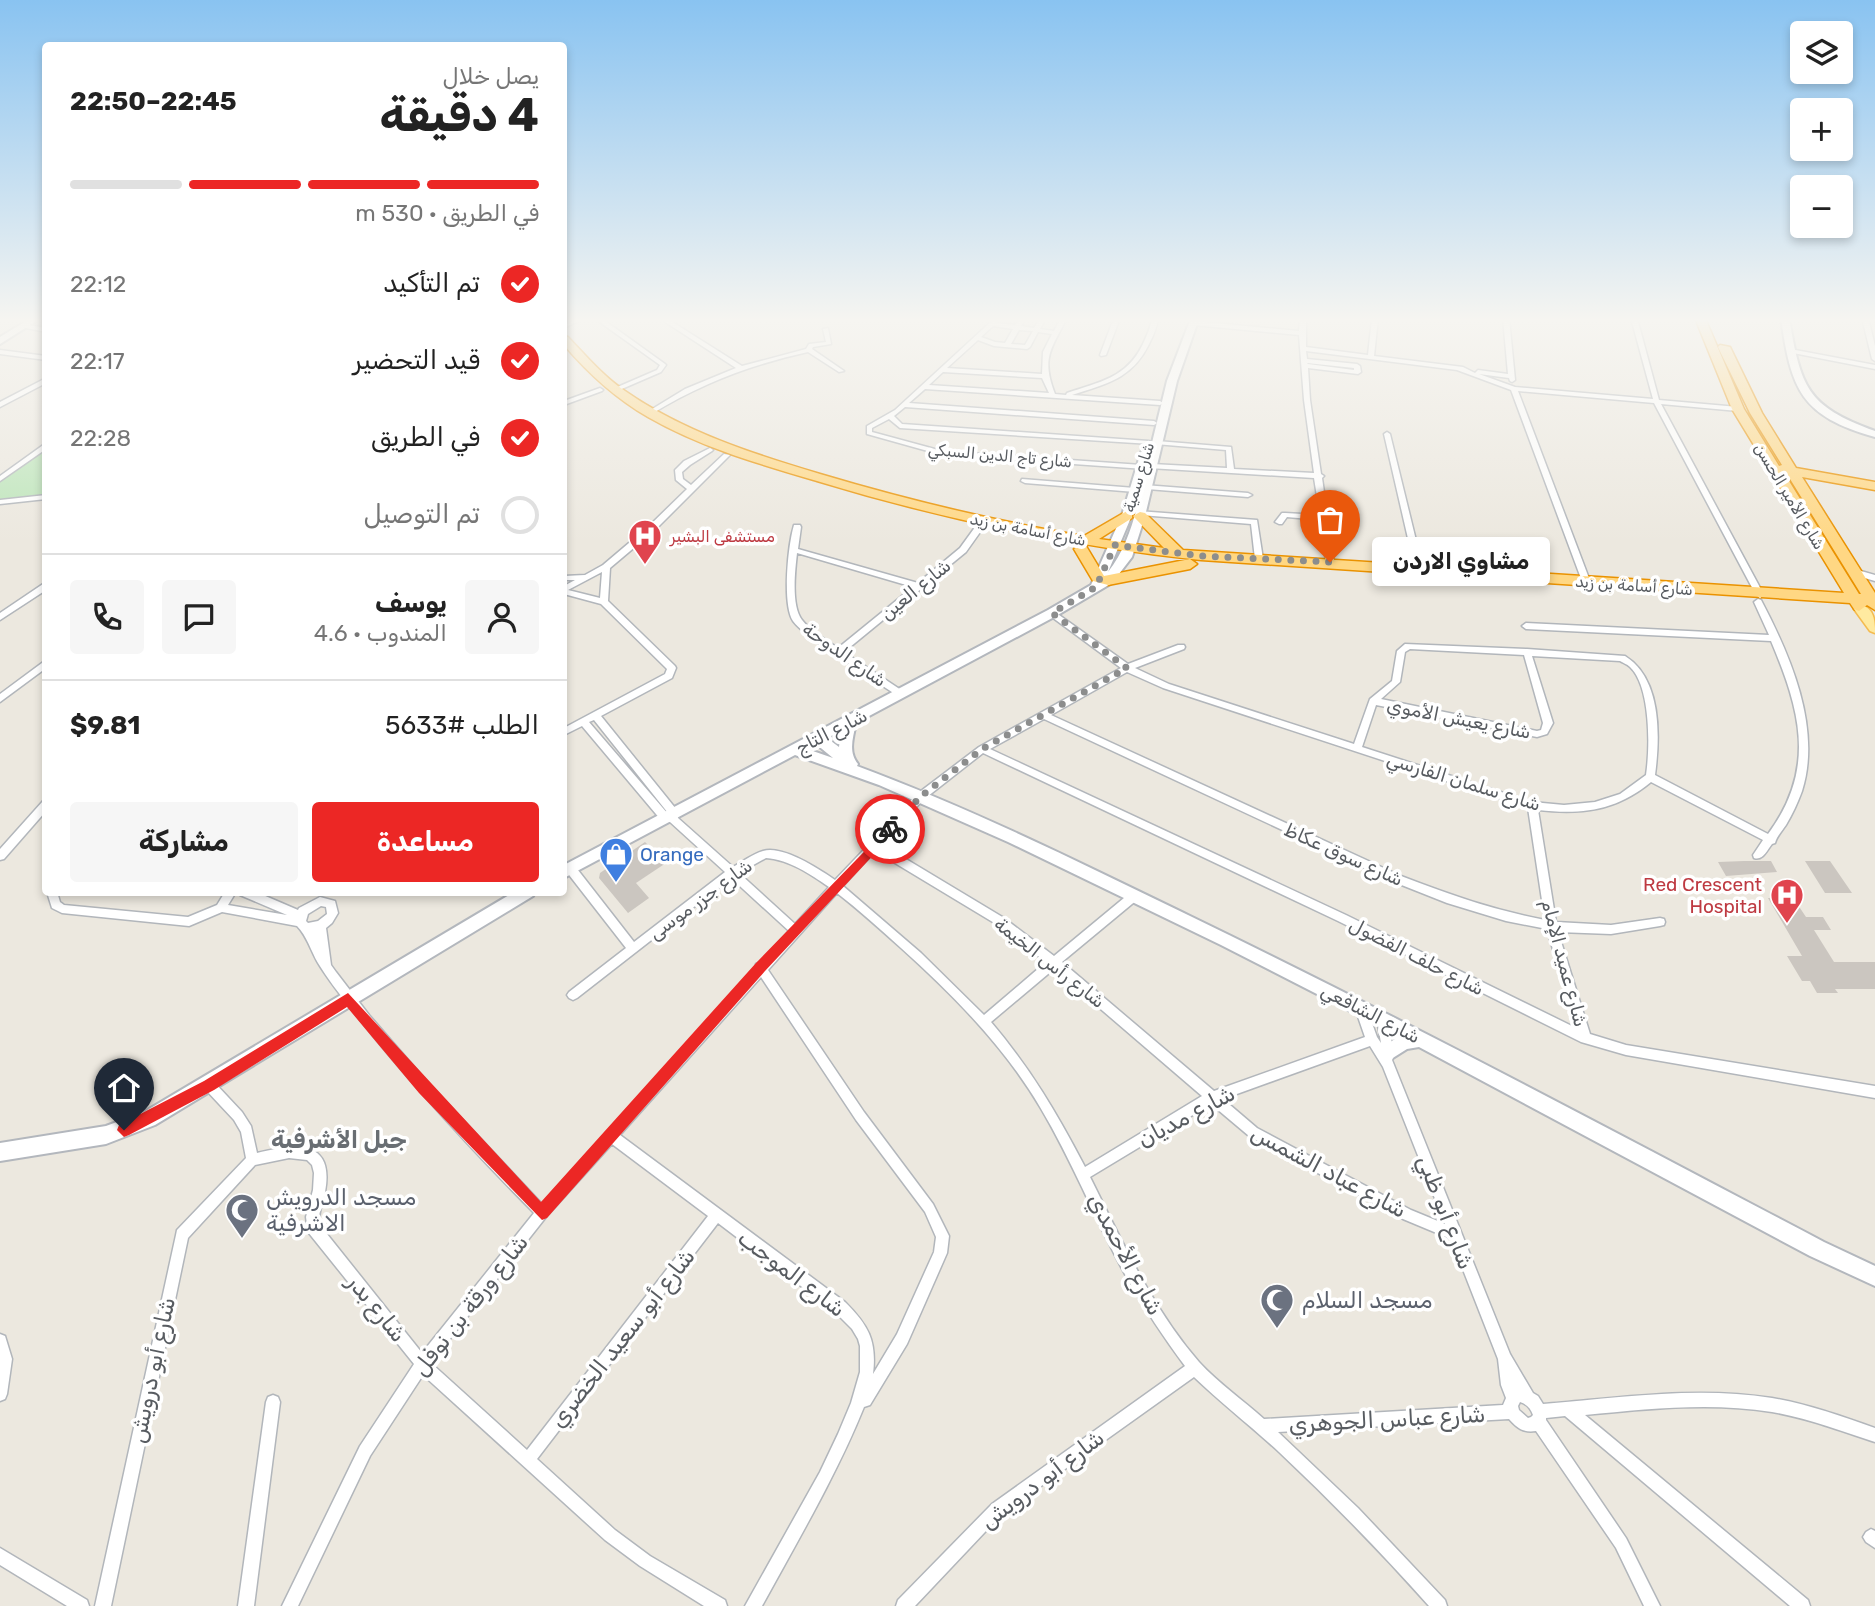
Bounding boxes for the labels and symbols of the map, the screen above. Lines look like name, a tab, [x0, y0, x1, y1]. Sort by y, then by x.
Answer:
street label: شارع تاج الدين السبكي	[927, 440, 1073, 474]
street label: شارع سمية	[1119, 440, 1160, 515]
street label: شارع الأمير الحسن	[1749, 440, 1829, 554]
pin	[1300, 490, 1360, 562]
street label: شارع أسامة بن زيد	[968, 509, 1088, 552]
hospital icon: مستشفى البشير	[626, 517, 664, 566]
place label: مستشفى البشير	[669, 527, 775, 547]
callout: مشاوي الاردن	[1372, 538, 1550, 586]
street label: شارع العين	[875, 554, 957, 626]
street label: شارع أسامة بن زيد	[1574, 572, 1694, 601]
street label: شارع الدوحة	[797, 617, 891, 693]
street label: شارع يعيش الأموي	[1384, 693, 1533, 746]
street label: شارع التاج	[792, 704, 872, 761]
street label: شارع سلمان الفارسي	[1383, 747, 1544, 819]
courier	[855, 794, 925, 864]
street label: شارع سوق عكاظ	[1280, 818, 1407, 893]
shop icon: Orange	[597, 835, 635, 884]
place label: Orange	[640, 843, 704, 866]
street label: شارع جزر موسى	[644, 854, 758, 946]
place label: Red Crescent Hospital	[1643, 873, 1763, 918]
hospital icon: Red Crescent Hospital	[1768, 876, 1806, 925]
street label: شارع عميد الإمام	[1535, 897, 1593, 1030]
street label: شارع رأس الخيمة	[988, 912, 1110, 1014]
street label: شارع حلف الفضول	[1345, 913, 1488, 1002]
street label: شارع الشافعي	[1316, 979, 1424, 1051]
pin	[94, 1058, 154, 1130]
street label: شارع مديان	[1132, 1079, 1241, 1155]
street label: شارع عباد الشمس	[1245, 1118, 1412, 1226]
district label: جبل الأشرفية	[271, 1126, 407, 1154]
street label: شارع أبو ظبي	[1409, 1151, 1481, 1274]
place label: مسجد الدرويش الاشرفية	[266, 1183, 416, 1237]
street label: شارع الأحمدي	[1079, 1188, 1170, 1321]
mosque icon: مسجد الدرويش الاشرفية	[223, 1191, 261, 1240]
street label: شارع الموجب	[731, 1223, 852, 1324]
street label: شارع ورقة بن نوفل	[406, 1229, 536, 1383]
street label: شارع أبو سعيد الخضري	[543, 1243, 703, 1435]
street label: شارع بدر	[338, 1267, 413, 1349]
mosque icon: مسجد السلام	[1258, 1281, 1296, 1330]
place label: مسجد السلام	[1302, 1286, 1433, 1315]
street label: شارع أبو درويش	[123, 1295, 183, 1446]
street label: شارع عباس الجوهري	[1288, 1400, 1486, 1441]
street label: شارع أبو درويش	[974, 1423, 1111, 1536]

